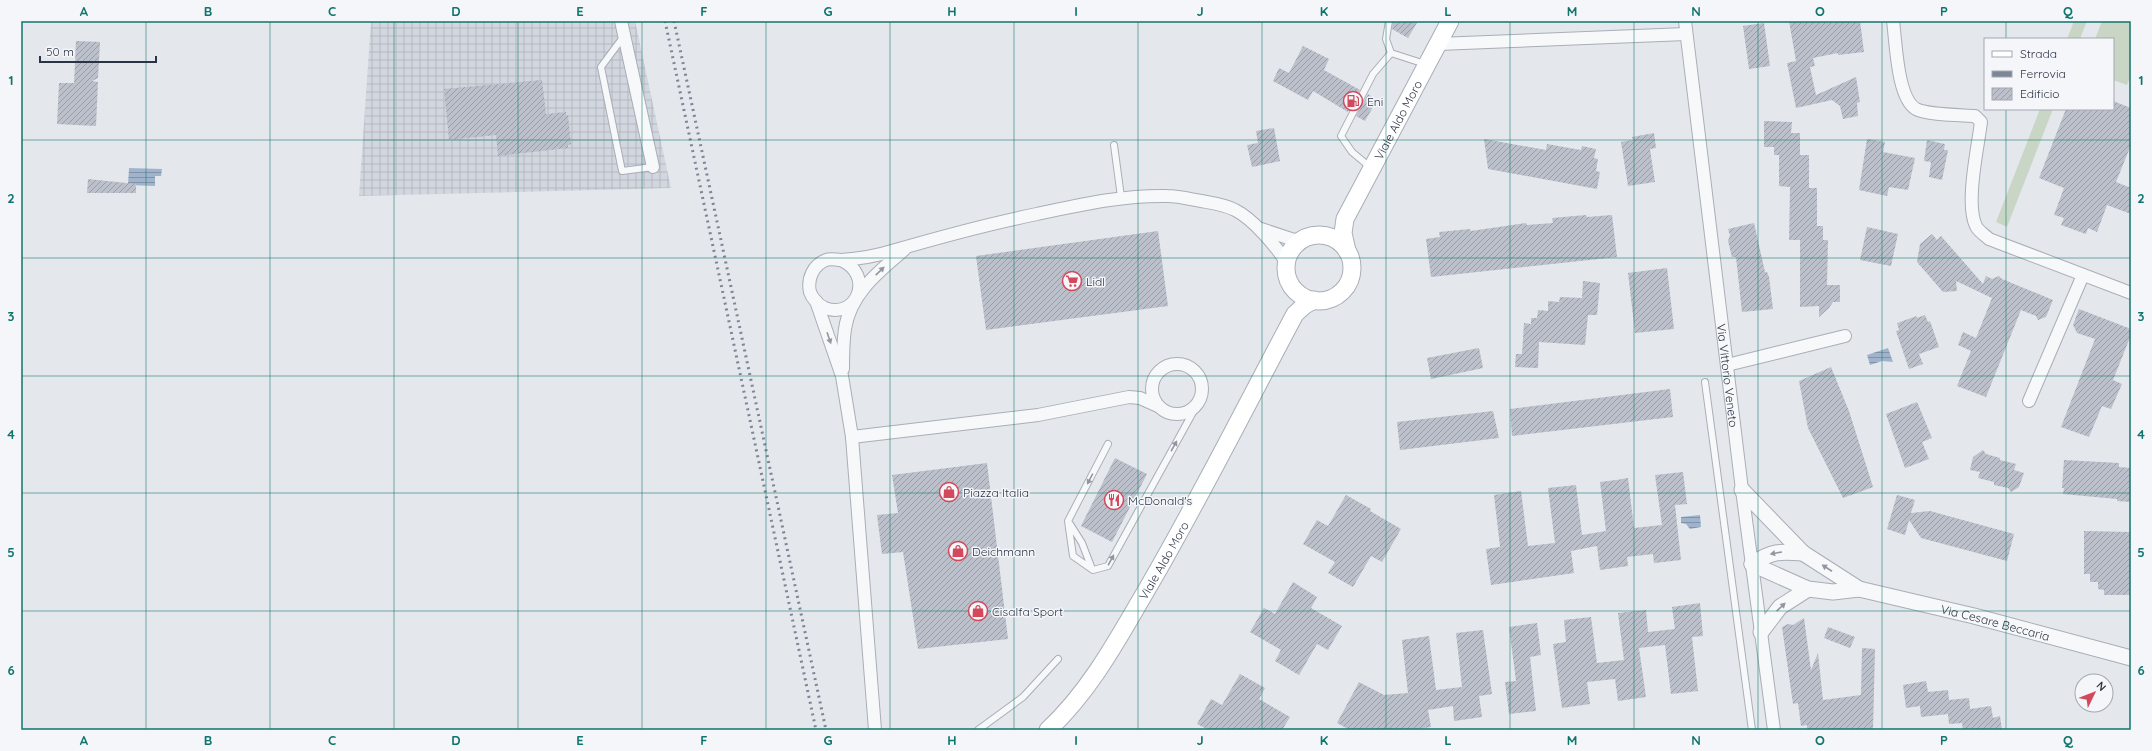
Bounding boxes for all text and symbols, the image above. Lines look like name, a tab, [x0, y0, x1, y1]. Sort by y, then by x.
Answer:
text: A	[80, 3, 89, 19]
text: B	[204, 3, 212, 19]
text: C	[328, 3, 336, 19]
text: D	[451, 3, 461, 19]
text: E	[576, 3, 584, 19]
text: F	[700, 3, 708, 19]
text: G	[823, 3, 833, 19]
text: H	[947, 3, 957, 19]
text: I	[1074, 3, 1078, 19]
text: J	[1196, 3, 1204, 19]
text: K	[1320, 3, 1329, 19]
text: L	[1444, 3, 1452, 19]
text: M	[1567, 3, 1577, 19]
text: N	[1691, 3, 1701, 19]
text: O	[1815, 3, 1825, 19]
text: P	[1940, 3, 1948, 19]
text: Q	[2063, 3, 2074, 19]
scale bar	[40, 38, 156, 64]
legend	[1984, 38, 2114, 110]
text: 50 m	[46, 44, 74, 59]
text: Strada	[2020, 46, 2057, 61]
text: Ferrovia	[2020, 66, 2066, 81]
text: 1	[8, 72, 14, 88]
text: 1	[2138, 72, 2144, 88]
street label: Viale Aldo Moro	[1371, 77, 1425, 162]
text: Edificio	[2020, 86, 2060, 101]
fuel station icon: Eni	[1342, 90, 1364, 112]
place label: Eni	[1367, 94, 1383, 109]
text: 2	[7, 190, 15, 206]
text: 2	[2137, 190, 2145, 206]
one-way arrow	[875, 266, 885, 276]
supermarket icon: Lidl	[1061, 270, 1083, 292]
place label: Lidl	[1086, 274, 1105, 289]
text: 3	[8, 308, 15, 324]
text: 3	[2138, 308, 2145, 324]
street label: Via Vittorio Veneto	[1714, 323, 1742, 428]
one-way arrow	[826, 332, 832, 344]
text: 4	[7, 426, 15, 442]
text: 4	[2137, 426, 2145, 442]
one-way arrow	[1171, 440, 1178, 452]
one-way arrow	[1087, 473, 1093, 485]
shop icon: Piazza Italia	[938, 481, 960, 503]
place label: Piazza Italia	[963, 485, 1029, 500]
restaurant icon: McDonald's	[1103, 489, 1125, 511]
place label: McDonald's	[1128, 493, 1193, 508]
street label: Viale Aldo Moro	[1135, 519, 1191, 602]
shop icon: Deichmann	[947, 540, 969, 562]
text: 5	[7, 544, 15, 560]
place label: Deichmann	[972, 544, 1035, 559]
text: 5	[2137, 544, 2145, 560]
one-way arrow	[1770, 550, 1782, 556]
one-way arrow	[1108, 554, 1115, 566]
one-way arrow	[1821, 564, 1832, 572]
shop icon: Cisalfa Sport	[967, 600, 989, 622]
street label: Via Cesare Beccaria	[1939, 601, 2051, 643]
one-way arrow	[1776, 602, 1786, 612]
place label: Cisalfa Sport	[992, 604, 1063, 619]
text: 6	[7, 662, 15, 678]
text: 6	[2137, 662, 2145, 678]
north arrow	[2074, 673, 2114, 713]
text: N	[2093, 678, 2109, 694]
text: A	[80, 732, 89, 748]
text: B	[204, 732, 212, 748]
text: C	[328, 732, 336, 748]
text: D	[451, 732, 461, 748]
text: E	[576, 732, 584, 748]
text: F	[700, 732, 708, 748]
text: G	[823, 732, 833, 748]
text: H	[947, 732, 957, 748]
text: I	[1074, 732, 1078, 748]
text: J	[1196, 732, 1204, 748]
text: K	[1320, 732, 1329, 748]
text: L	[1444, 732, 1452, 748]
text: M	[1567, 732, 1577, 748]
text: N	[1691, 732, 1701, 748]
text: O	[1815, 732, 1825, 748]
text: P	[1940, 732, 1948, 748]
text: Q	[2063, 732, 2074, 748]

